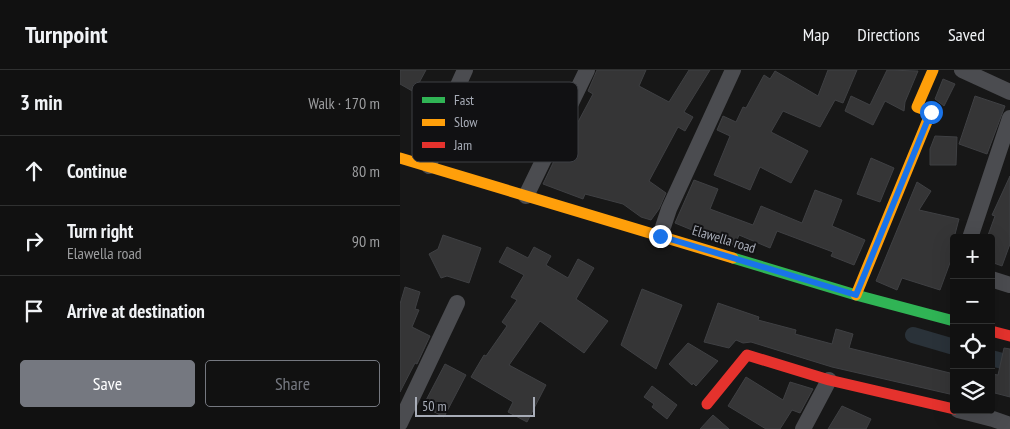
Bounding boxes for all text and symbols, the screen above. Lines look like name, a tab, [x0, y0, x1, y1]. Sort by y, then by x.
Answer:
text: Turnpoint	[25, 19, 107, 50]
text: Map	[803, 23, 829, 46]
text: Directions	[857, 23, 920, 46]
text: Saved	[948, 23, 985, 46]
legend	[412, 82, 578, 162]
text: 3 min	[20, 89, 62, 116]
text: Fast	[454, 91, 474, 109]
text: Walk · 170 m	[308, 93, 380, 113]
route start	[920, 101, 943, 124]
text: Slow	[454, 113, 478, 131]
text: Jam	[453, 136, 472, 154]
icon: ahead	[20, 157, 48, 185]
text: Continue	[67, 159, 127, 183]
text: 80 m	[352, 161, 380, 181]
text: Turn right	[67, 219, 133, 243]
street label: Elawella road	[690, 221, 758, 257]
route end	[649, 225, 672, 248]
icon: right	[20, 227, 48, 255]
text: 90 m	[352, 231, 380, 251]
map controls	[950, 234, 995, 414]
button: +	[950, 234, 995, 279]
text: Elawella road	[67, 243, 142, 263]
button: −	[950, 279, 995, 324]
icon: arrive	[20, 297, 48, 325]
text: Arrive at destination	[67, 299, 205, 323]
button: locate	[950, 324, 995, 369]
button: Save	[20, 360, 195, 407]
button: Share	[205, 360, 380, 407]
button: layers	[950, 369, 995, 414]
scale bar	[415, 394, 535, 417]
text: 50 m	[422, 397, 447, 415]

